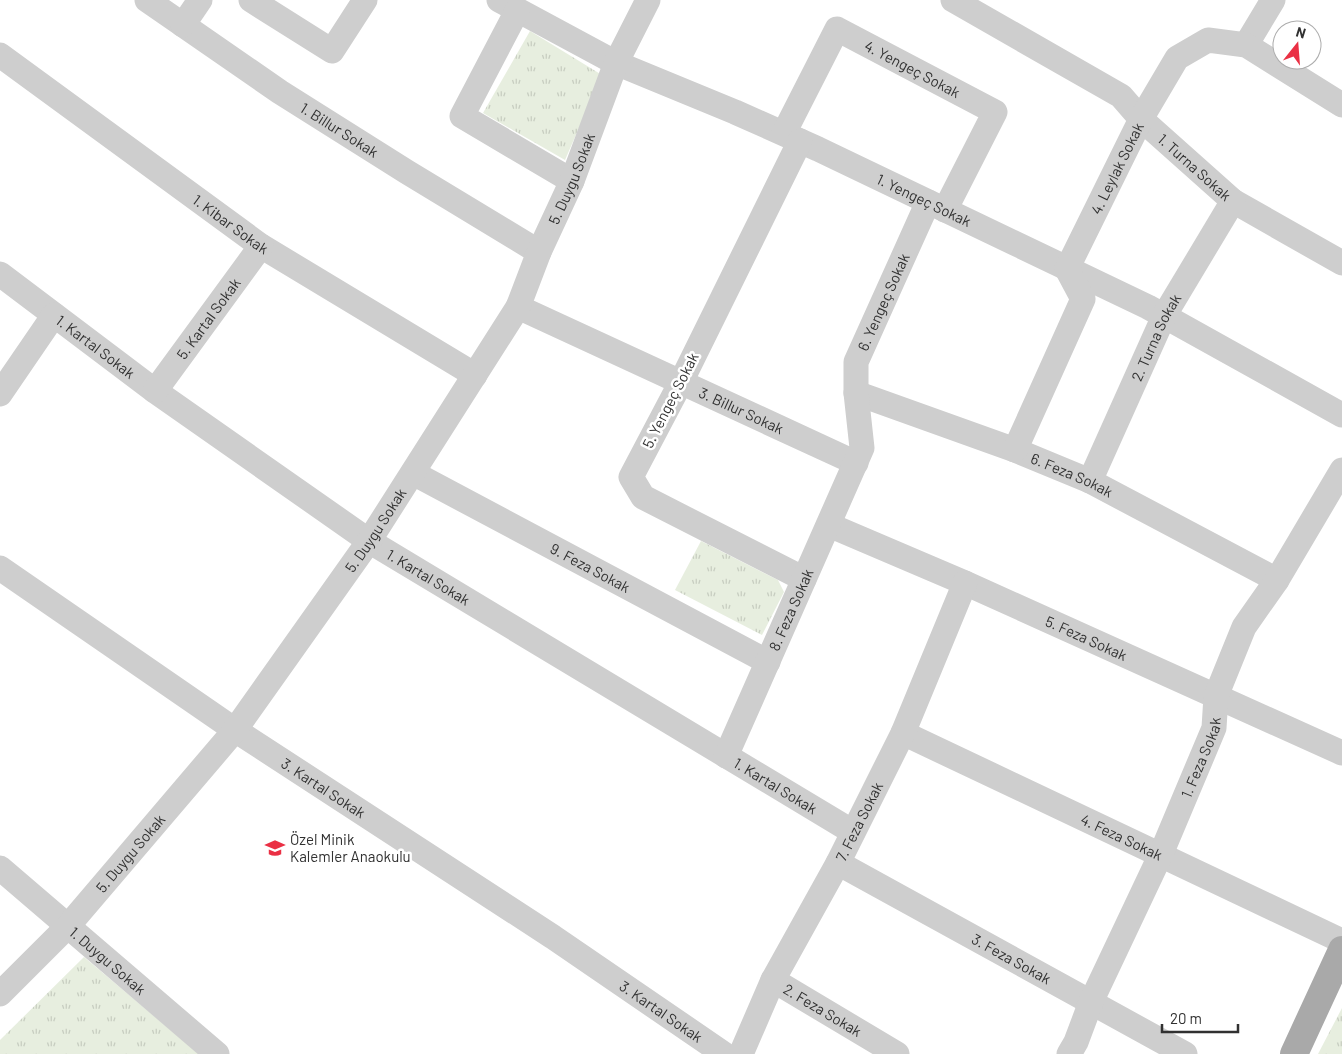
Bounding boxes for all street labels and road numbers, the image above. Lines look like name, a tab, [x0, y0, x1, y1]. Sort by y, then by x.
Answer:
street label: 4. Yengeç Sokak	[862, 36, 964, 101]
street label: 1. Billur Sokak	[297, 98, 382, 161]
street label: 4. Leylak Sokak	[1087, 119, 1147, 217]
street label: 5. Duygu Sokak	[544, 130, 598, 227]
street label: 1. Turna Sokak	[1154, 130, 1236, 205]
street label: 1. Yengeç Sokak	[874, 170, 975, 230]
street label: 1. Kibar Sokak	[189, 190, 272, 258]
street label: 6. Yengeç Sokak	[853, 250, 913, 353]
street label: 5. Kartal Sokak	[172, 274, 244, 363]
street label: 2. Turna Sokak	[1127, 290, 1185, 384]
street label: 1. Kartal Sokak	[53, 311, 139, 382]
street label: 5. Yengeç Sokak	[638, 349, 702, 451]
street label: 3. Billur Sokak	[696, 383, 787, 438]
street label: 6. Feza Sokak	[1028, 449, 1117, 501]
street label: 5. Duygu Sokak	[341, 484, 410, 576]
street label: 9. Feza Sokak	[547, 539, 634, 596]
street label: 1. Kartal Sokak	[384, 545, 474, 609]
street label: 8. Feza Sokak	[765, 565, 817, 653]
street label: 5. Feza Sokak	[1043, 611, 1131, 664]
street label: 1. Feza Sokak	[1177, 716, 1224, 800]
street label: 3. Kartal Sokak	[278, 754, 369, 822]
street label: 1. Kartal Sokak	[731, 754, 821, 818]
street label: 7. Feza Sokak	[831, 778, 886, 864]
street label: 5. Duygu Sokak	[92, 810, 169, 896]
street label: 4. Feza Sokak	[1078, 810, 1166, 864]
street label: 1. Duygu Sokak	[66, 923, 150, 998]
street label: 3. Feza Sokak	[969, 929, 1055, 988]
street label: 3. Kartal Sokak	[616, 976, 707, 1046]
street label: 2. Feza Sokak	[780, 979, 866, 1040]

